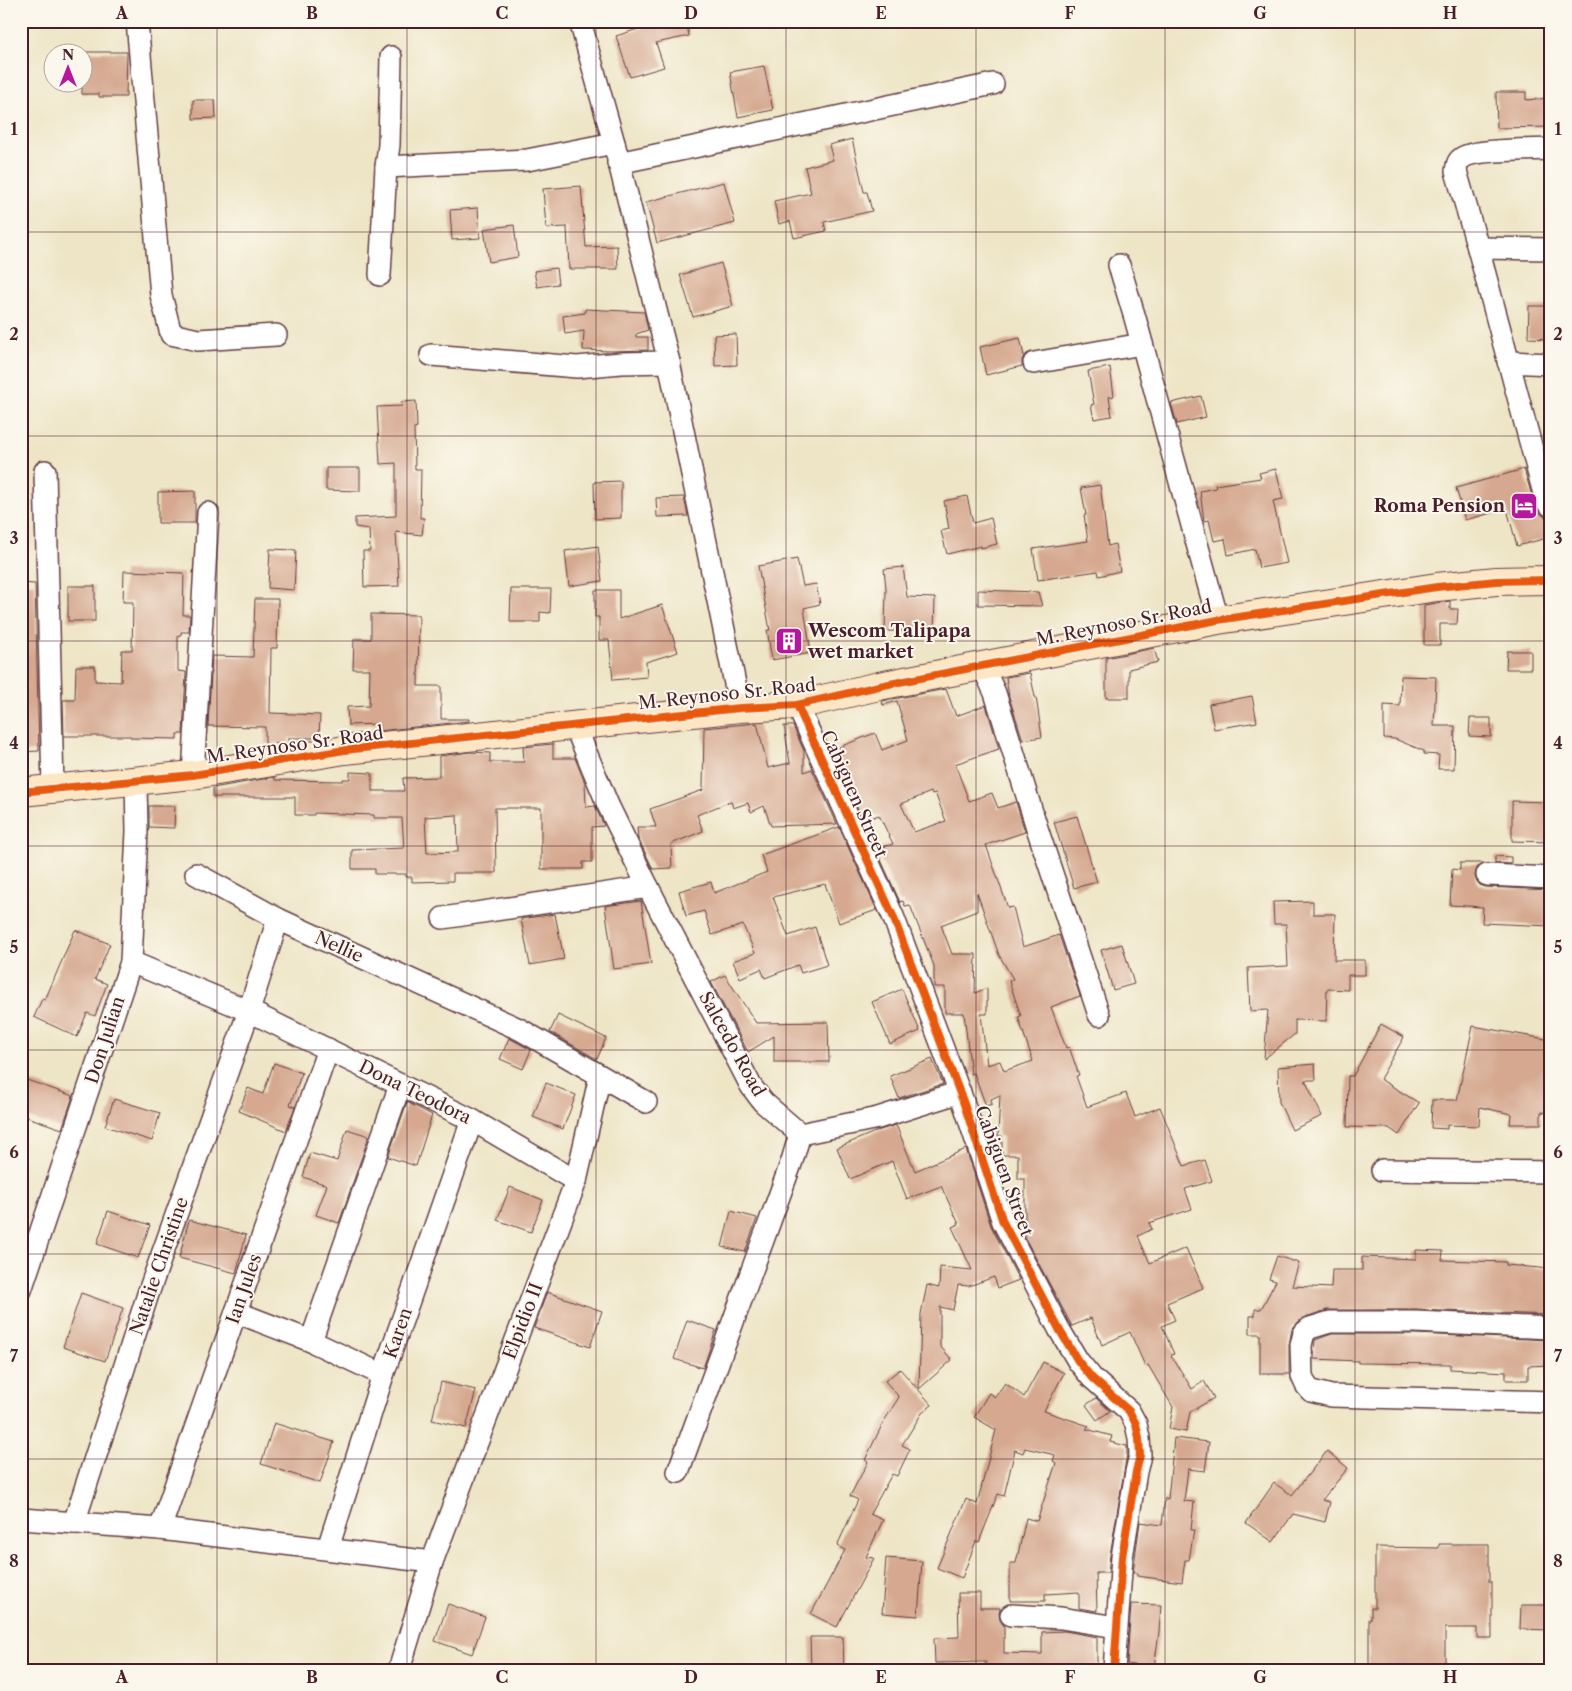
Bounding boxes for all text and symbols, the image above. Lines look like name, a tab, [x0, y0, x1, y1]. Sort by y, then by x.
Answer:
text: A	[115, 3, 129, 23]
text: B	[306, 3, 318, 23]
text: C	[496, 3, 508, 23]
text: D	[684, 3, 698, 23]
text: E	[875, 3, 887, 23]
text: F	[1065, 3, 1076, 23]
text: G	[1253, 3, 1267, 23]
text: H	[1443, 3, 1457, 23]
north arrow	[42, 42, 92, 92]
text: N	[62, 46, 74, 64]
text: 1	[10, 119, 18, 139]
text: 1	[1554, 119, 1562, 139]
text: 2	[9, 324, 19, 344]
text: 2	[1553, 324, 1563, 344]
hotel icon: Roma Pension	[1509, 491, 1539, 521]
place label: Roma Pension	[1374, 495, 1506, 517]
text: 3	[9, 528, 19, 548]
text: 3	[1553, 528, 1563, 548]
street label: M. Reynoso Sr. Road	[1034, 595, 1214, 651]
place label: Wescom Talipapa wet market	[807, 620, 972, 663]
building icon: Wescom Talipapa wet market	[774, 626, 804, 656]
street label: M. Reynoso Sr. Road	[637, 674, 817, 714]
street label: M. Reynoso Sr. Road	[205, 722, 385, 768]
street label: Cabiguen Street	[816, 727, 892, 862]
text: 4	[9, 733, 19, 753]
text: 4	[1553, 733, 1563, 753]
street label: Nellie	[311, 927, 367, 967]
text: 5	[10, 937, 19, 957]
text: 5	[1554, 937, 1563, 957]
street label: Salcedo Road	[694, 988, 770, 1100]
street label: Don Julian	[81, 994, 129, 1086]
street label: Dona Teodora	[355, 1055, 475, 1129]
street label: Cabiguen Street	[970, 1103, 1038, 1240]
text: 6	[9, 1142, 19, 1162]
text: 6	[1553, 1142, 1563, 1162]
street label: Natalie Christine	[125, 1194, 193, 1338]
street label: Ian Jules	[222, 1251, 266, 1327]
street label: Elpidio II	[498, 1280, 548, 1362]
street label: Karen	[379, 1305, 417, 1361]
text: 7	[10, 1346, 19, 1366]
text: 7	[1554, 1346, 1563, 1366]
text: 8	[9, 1551, 19, 1571]
text: 8	[1553, 1551, 1563, 1571]
text: A	[115, 1667, 129, 1687]
text: B	[306, 1667, 318, 1687]
text: C	[496, 1667, 508, 1687]
text: D	[684, 1667, 698, 1687]
text: E	[875, 1667, 887, 1687]
text: F	[1065, 1667, 1076, 1687]
text: G	[1253, 1667, 1267, 1687]
text: H	[1443, 1667, 1457, 1687]

